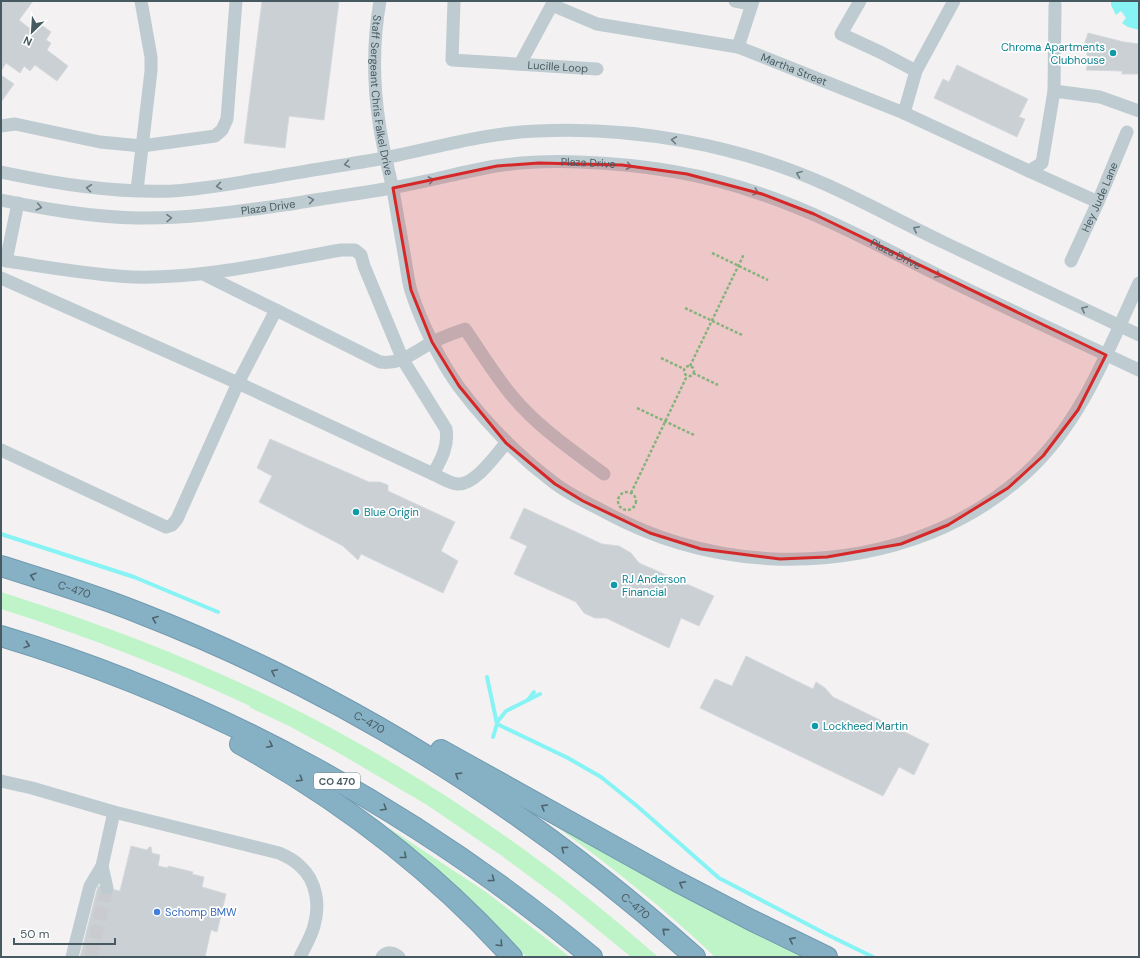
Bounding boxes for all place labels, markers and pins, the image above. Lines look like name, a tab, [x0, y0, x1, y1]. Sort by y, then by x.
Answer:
place label: Chroma Apartments Clubhouse	[1001, 40, 1105, 67]
marker: Chroma Apartments Clubhouse	[1108, 48, 1118, 58]
place label: Blue Origin	[364, 505, 419, 519]
marker: Blue Origin	[351, 507, 361, 517]
place label: RJ Anderson Financial	[622, 572, 686, 599]
marker: RJ Anderson Financial	[609, 580, 619, 590]
place label: Lockheed Martin	[823, 719, 908, 733]
marker: Lockheed Martin	[810, 721, 820, 731]
place label: Schomp BMW	[165, 905, 237, 919]
marker: Schomp BMW	[152, 907, 162, 917]

